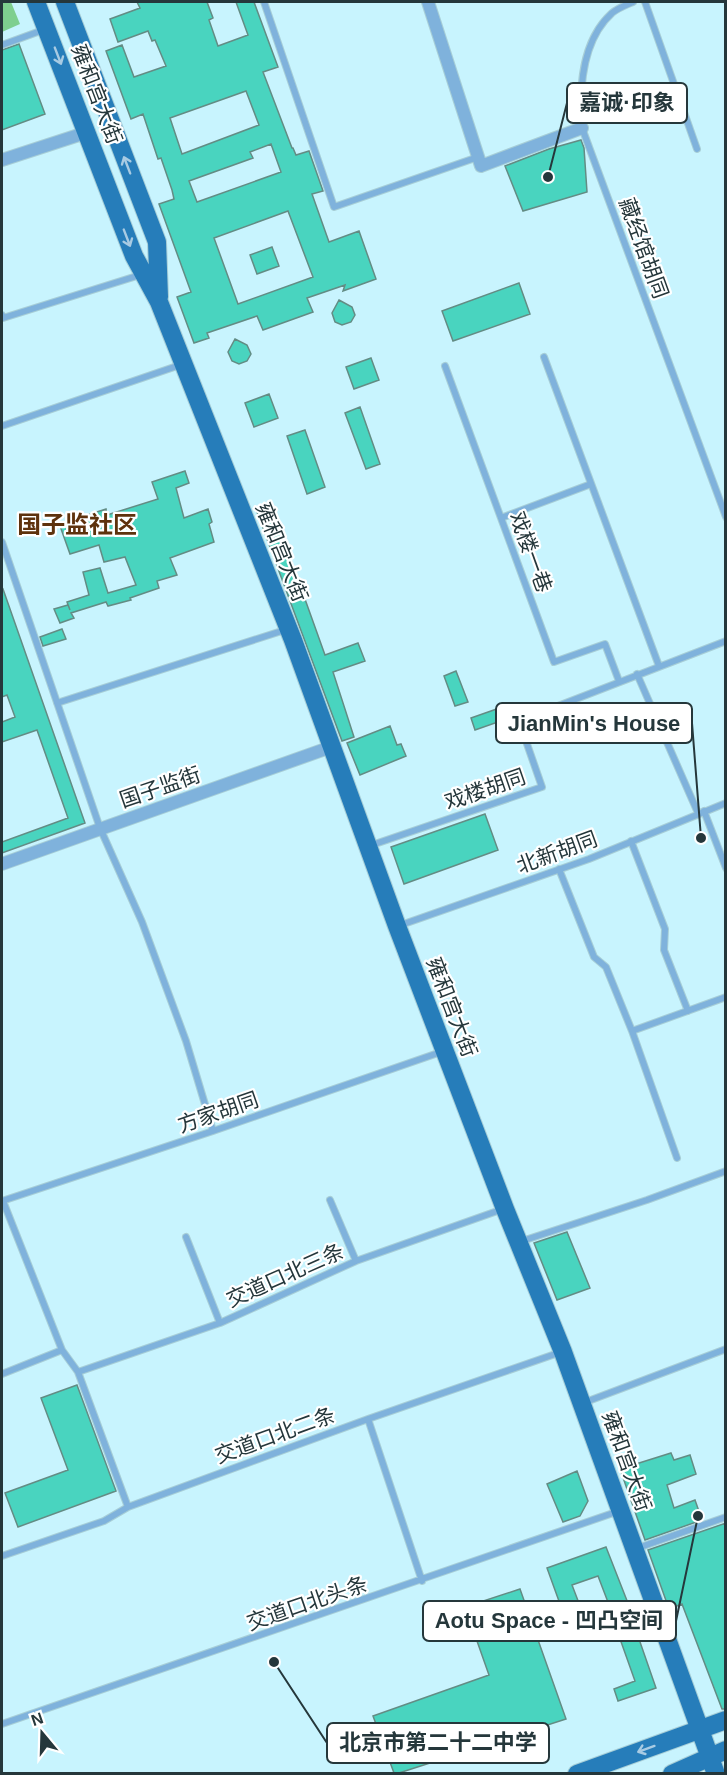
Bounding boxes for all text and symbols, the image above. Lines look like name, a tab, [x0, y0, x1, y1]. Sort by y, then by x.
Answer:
street label: 雍和宫大街	[67, 41, 127, 147]
one-way arrow	[53, 46, 64, 65]
callout: 嘉诚·印象	[567, 83, 687, 123]
text: 嘉诚·印象	[579, 90, 675, 115]
one-way arrow	[121, 156, 132, 175]
street label: 藏经馆胡同	[615, 195, 673, 301]
one-way arrow	[123, 228, 134, 247]
street label: 雍和宫大街	[252, 499, 312, 605]
street label: 戏楼一巷	[506, 509, 556, 595]
district label: 国子监社区	[17, 511, 137, 538]
callout: JianMin's House	[496, 703, 692, 743]
text: JianMin's House	[508, 711, 680, 736]
street label: 国子监街	[117, 762, 203, 812]
street label: 戏楼胡同	[442, 764, 528, 814]
street label: 北新胡同	[514, 827, 600, 877]
street label: 雍和宫大街	[422, 954, 482, 1060]
street label: 方家胡同	[175, 1087, 261, 1137]
street label: 交道口北三条	[223, 1239, 347, 1311]
street label: 交道口北二条	[212, 1403, 338, 1467]
street label: 雍和宫大街	[598, 1408, 656, 1514]
street label: 交道口北头条	[244, 1572, 370, 1634]
callout: Aotu Space - 凹凸空间	[423, 1601, 676, 1641]
text: Aotu Space - 凹凸空间	[435, 1608, 663, 1633]
north arrow	[12, 1703, 72, 1763]
text: N	[29, 1709, 46, 1729]
callout: 北京市第二十二中学	[327, 1723, 549, 1763]
text: 北京市第二十二中学	[339, 1730, 537, 1755]
one-way arrow	[637, 1744, 655, 1755]

